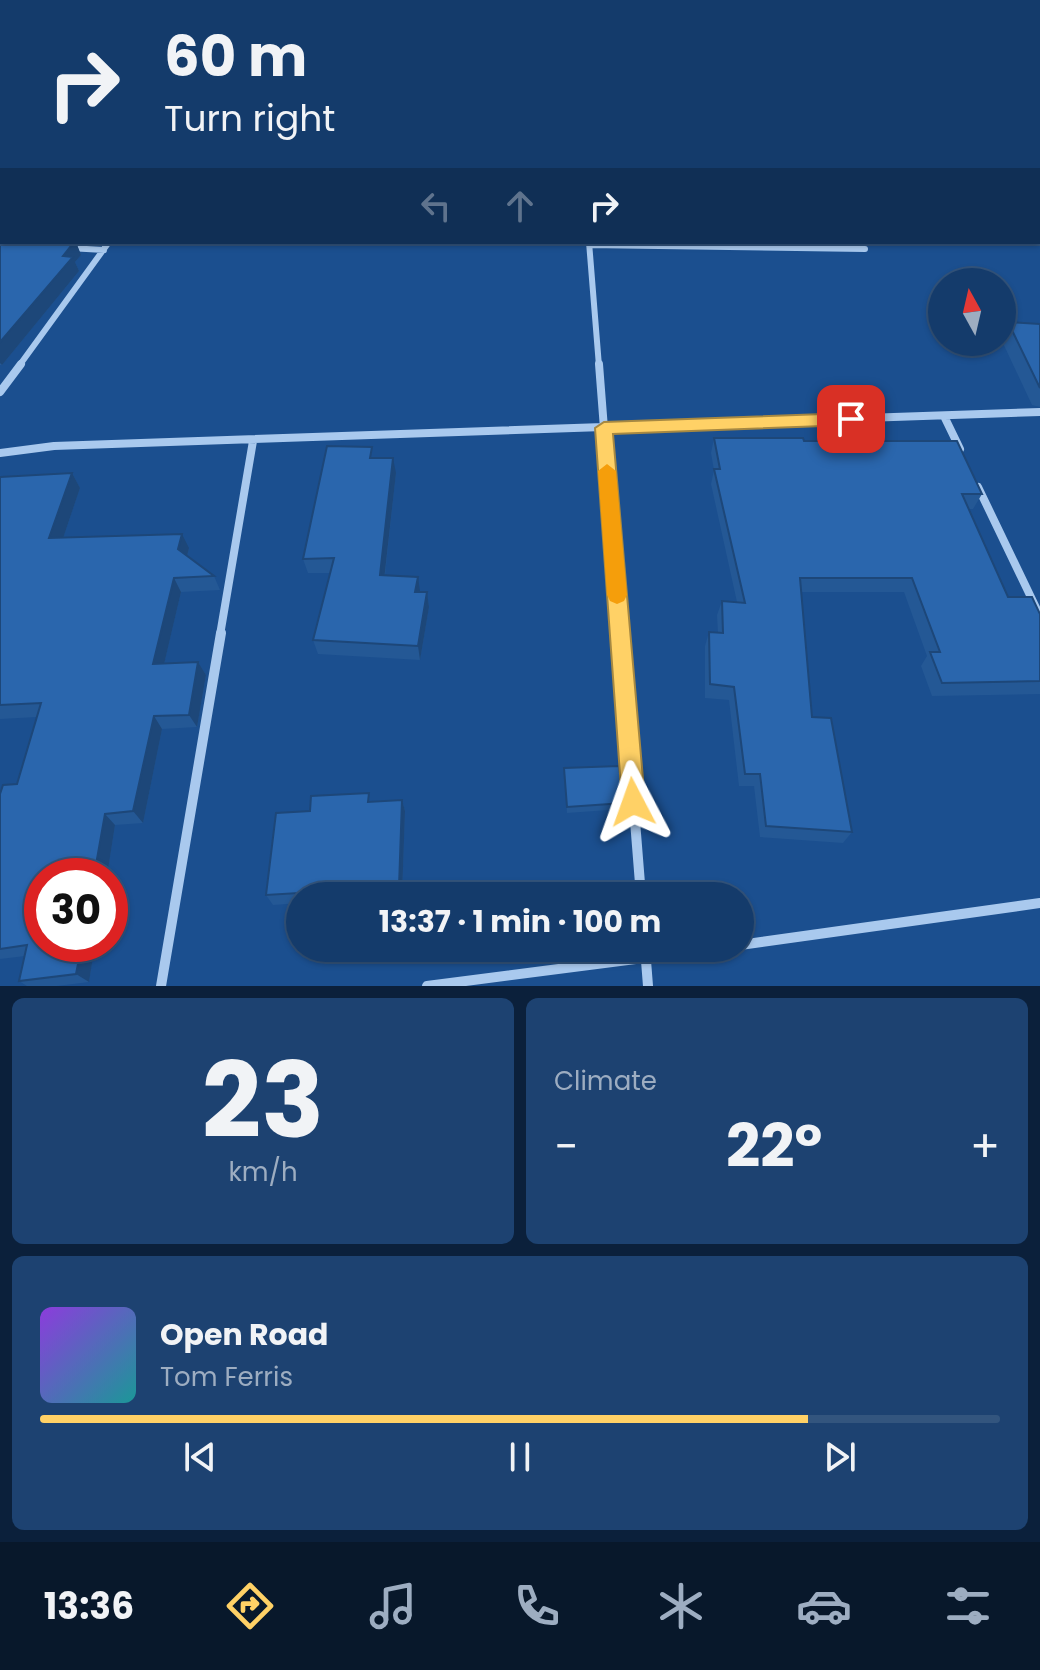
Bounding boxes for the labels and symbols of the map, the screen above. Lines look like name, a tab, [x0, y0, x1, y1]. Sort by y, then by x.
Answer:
north arrow	[928, 268, 1016, 356]
pin	[817, 385, 885, 453]
position arrow	[591, 760, 675, 844]
speed limit sign: 30	[24, 858, 128, 962]

